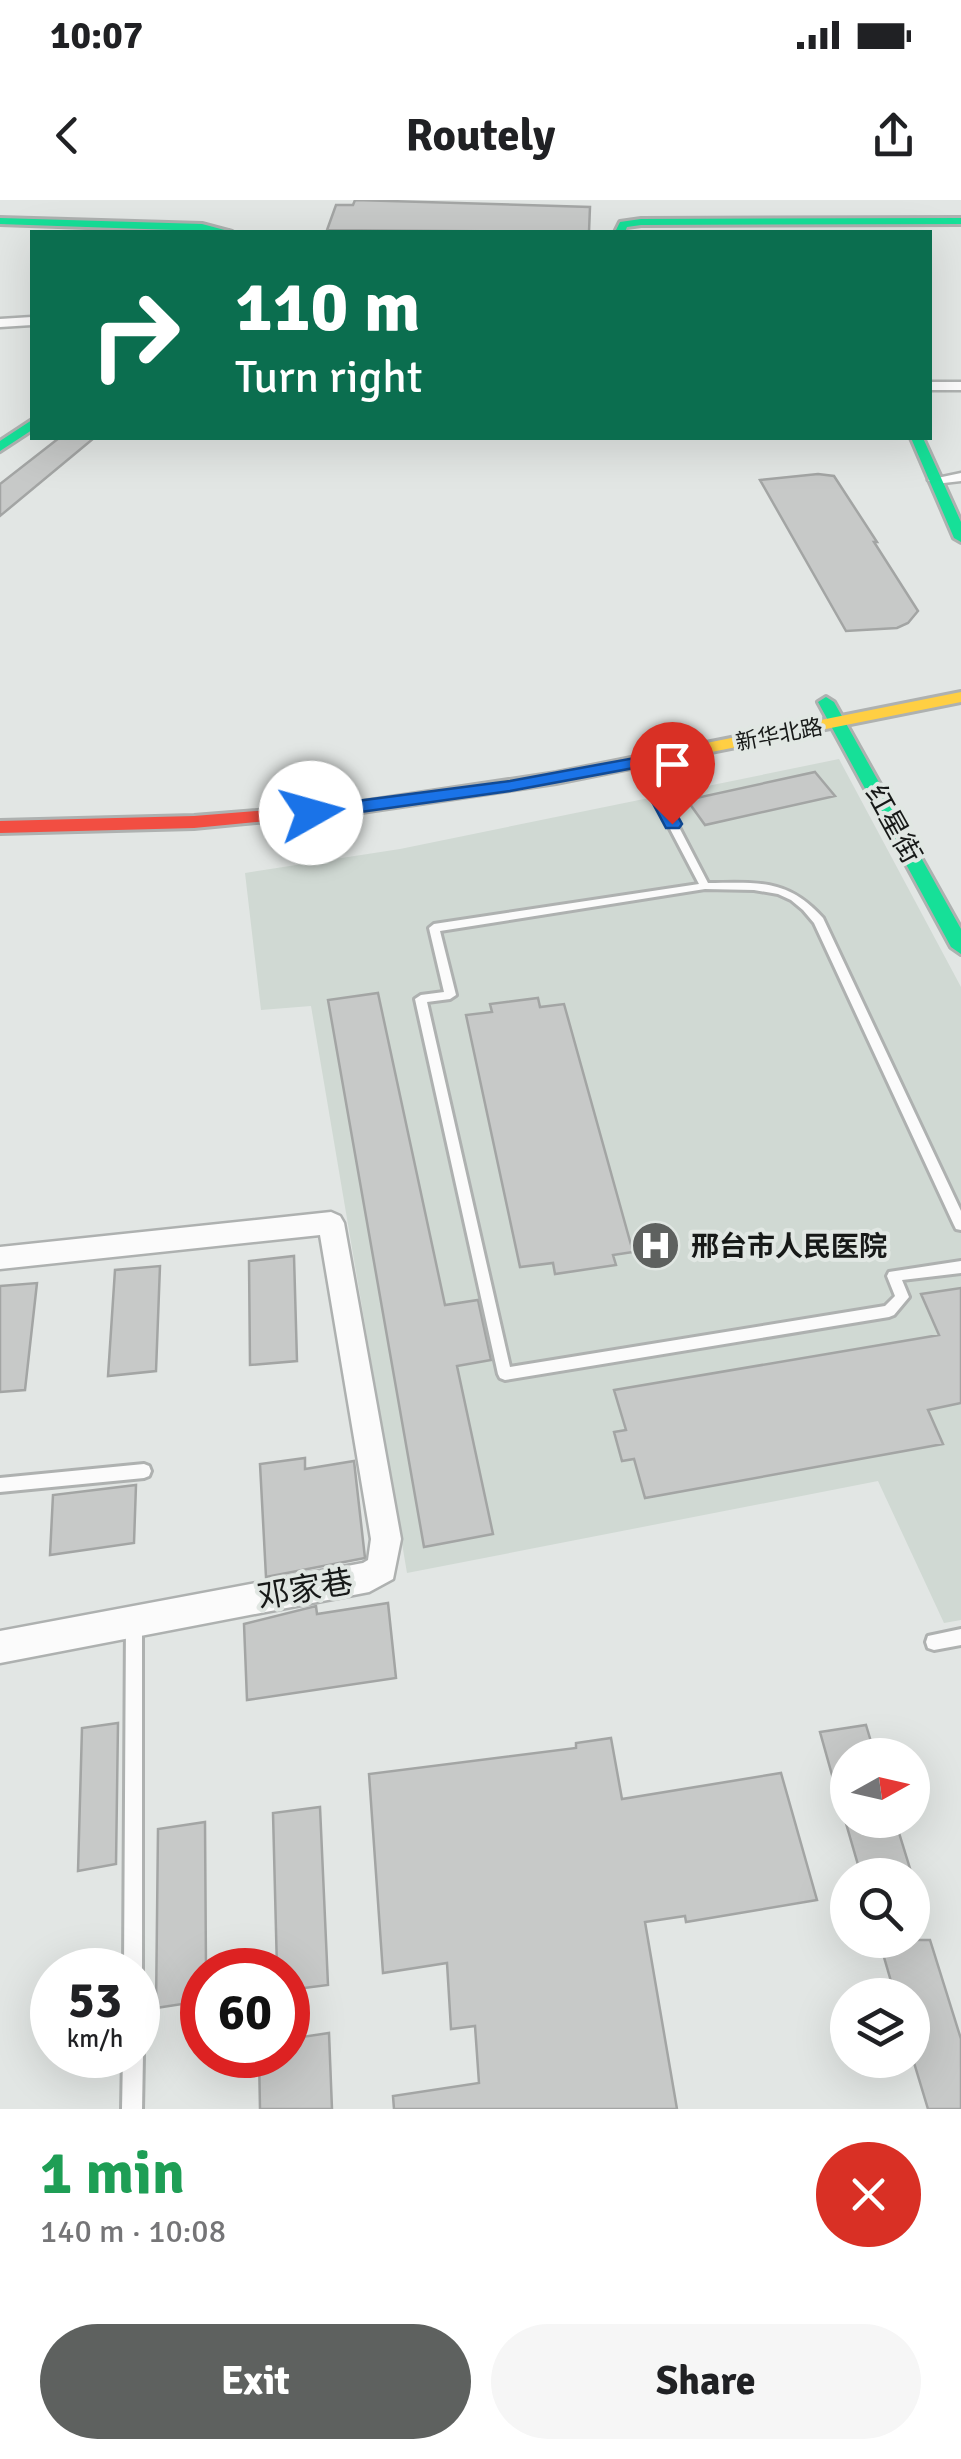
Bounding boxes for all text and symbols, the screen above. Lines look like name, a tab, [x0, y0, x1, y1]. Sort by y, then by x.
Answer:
text: 10:07	[50, 12, 143, 59]
icon: back	[40, 108, 95, 163]
text: Routely	[406, 108, 555, 163]
icon: share	[866, 108, 921, 163]
text: 110 m	[235, 264, 420, 350]
icon: right	[70, 270, 200, 400]
text: Turn right	[235, 350, 423, 405]
street label: 新华北路	[733, 713, 825, 756]
pin	[630, 722, 715, 825]
icon: arrive	[645, 737, 700, 792]
position arrow	[259, 761, 363, 865]
street label: 红星街	[858, 780, 928, 869]
hospital icon: 邢台市人民医院	[630, 1220, 682, 1272]
place label: 邢台市人民医院	[691, 1230, 887, 1264]
street label: 邓家巷	[254, 1562, 356, 1617]
north arrow	[830, 1738, 930, 1838]
map controls	[830, 1738, 930, 2078]
button: search	[830, 1858, 930, 1958]
speed limit sign: 60	[180, 1948, 310, 2078]
text: 53	[68, 1970, 122, 2032]
button: layers	[830, 1978, 930, 2078]
text: km/h	[67, 2023, 123, 2054]
text: 1 min	[40, 2137, 185, 2211]
button: close	[816, 2142, 921, 2247]
text: 140 m · 10:08	[40, 2212, 226, 2251]
button: Exit	[40, 2324, 471, 2439]
button: Share	[491, 2324, 921, 2439]

